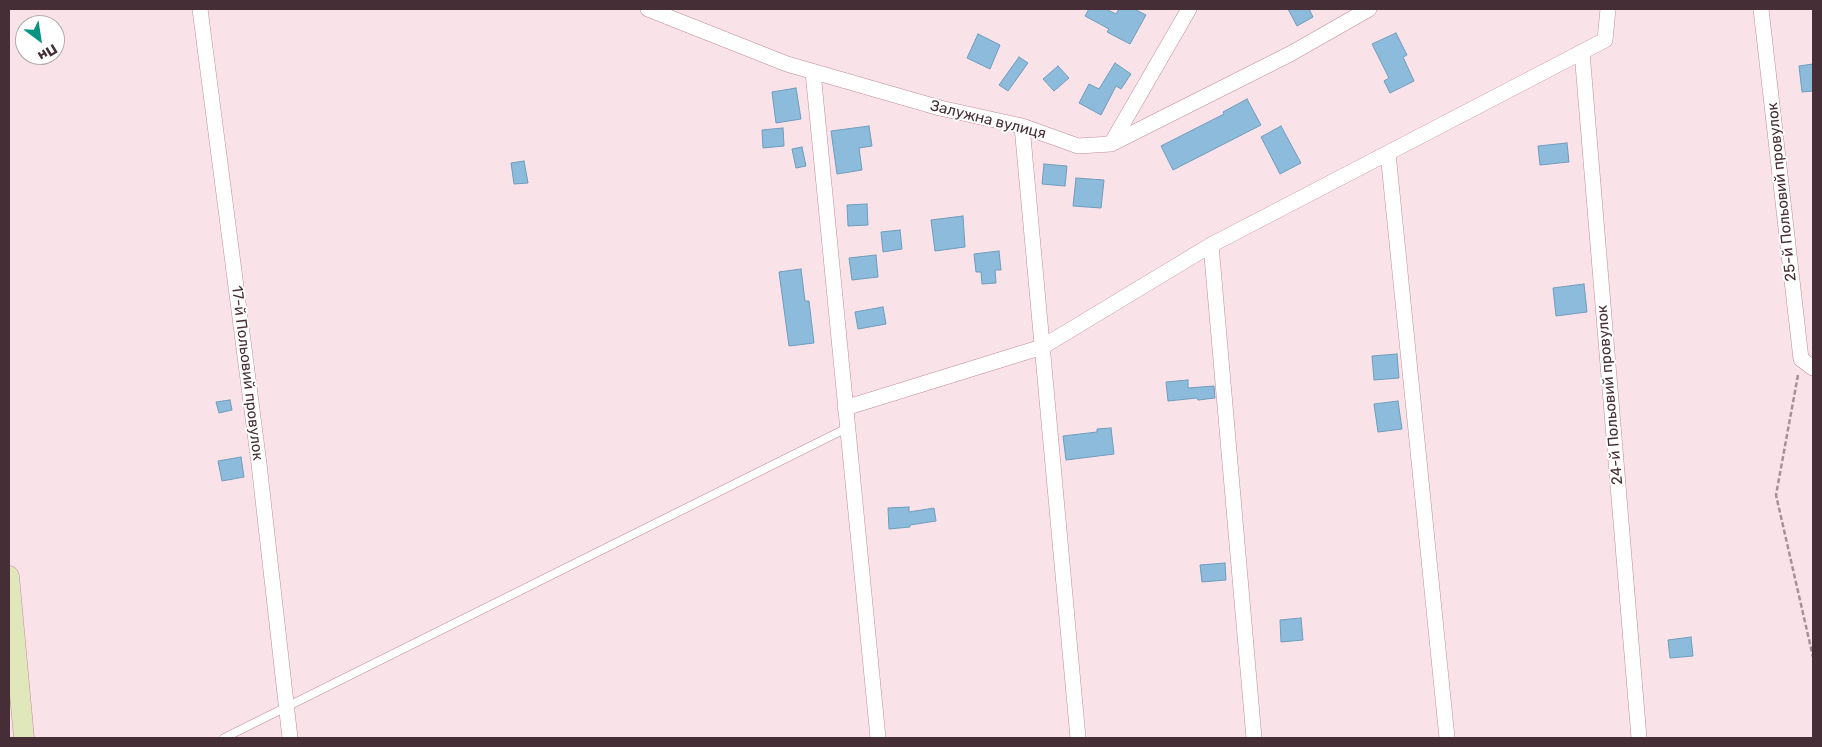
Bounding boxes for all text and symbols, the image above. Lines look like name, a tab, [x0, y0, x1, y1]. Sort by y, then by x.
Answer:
north arrow	[15, 15, 65, 65]
text: Пн	[35, 40, 60, 65]
street label: Залужна вулиця	[928, 97, 1048, 143]
street label: 25-й Польовий провулок	[1764, 102, 1800, 282]
street label: 17-й Польовий провулок	[227, 285, 267, 461]
street label: 24-й Польовий провулок	[1593, 304, 1627, 486]

